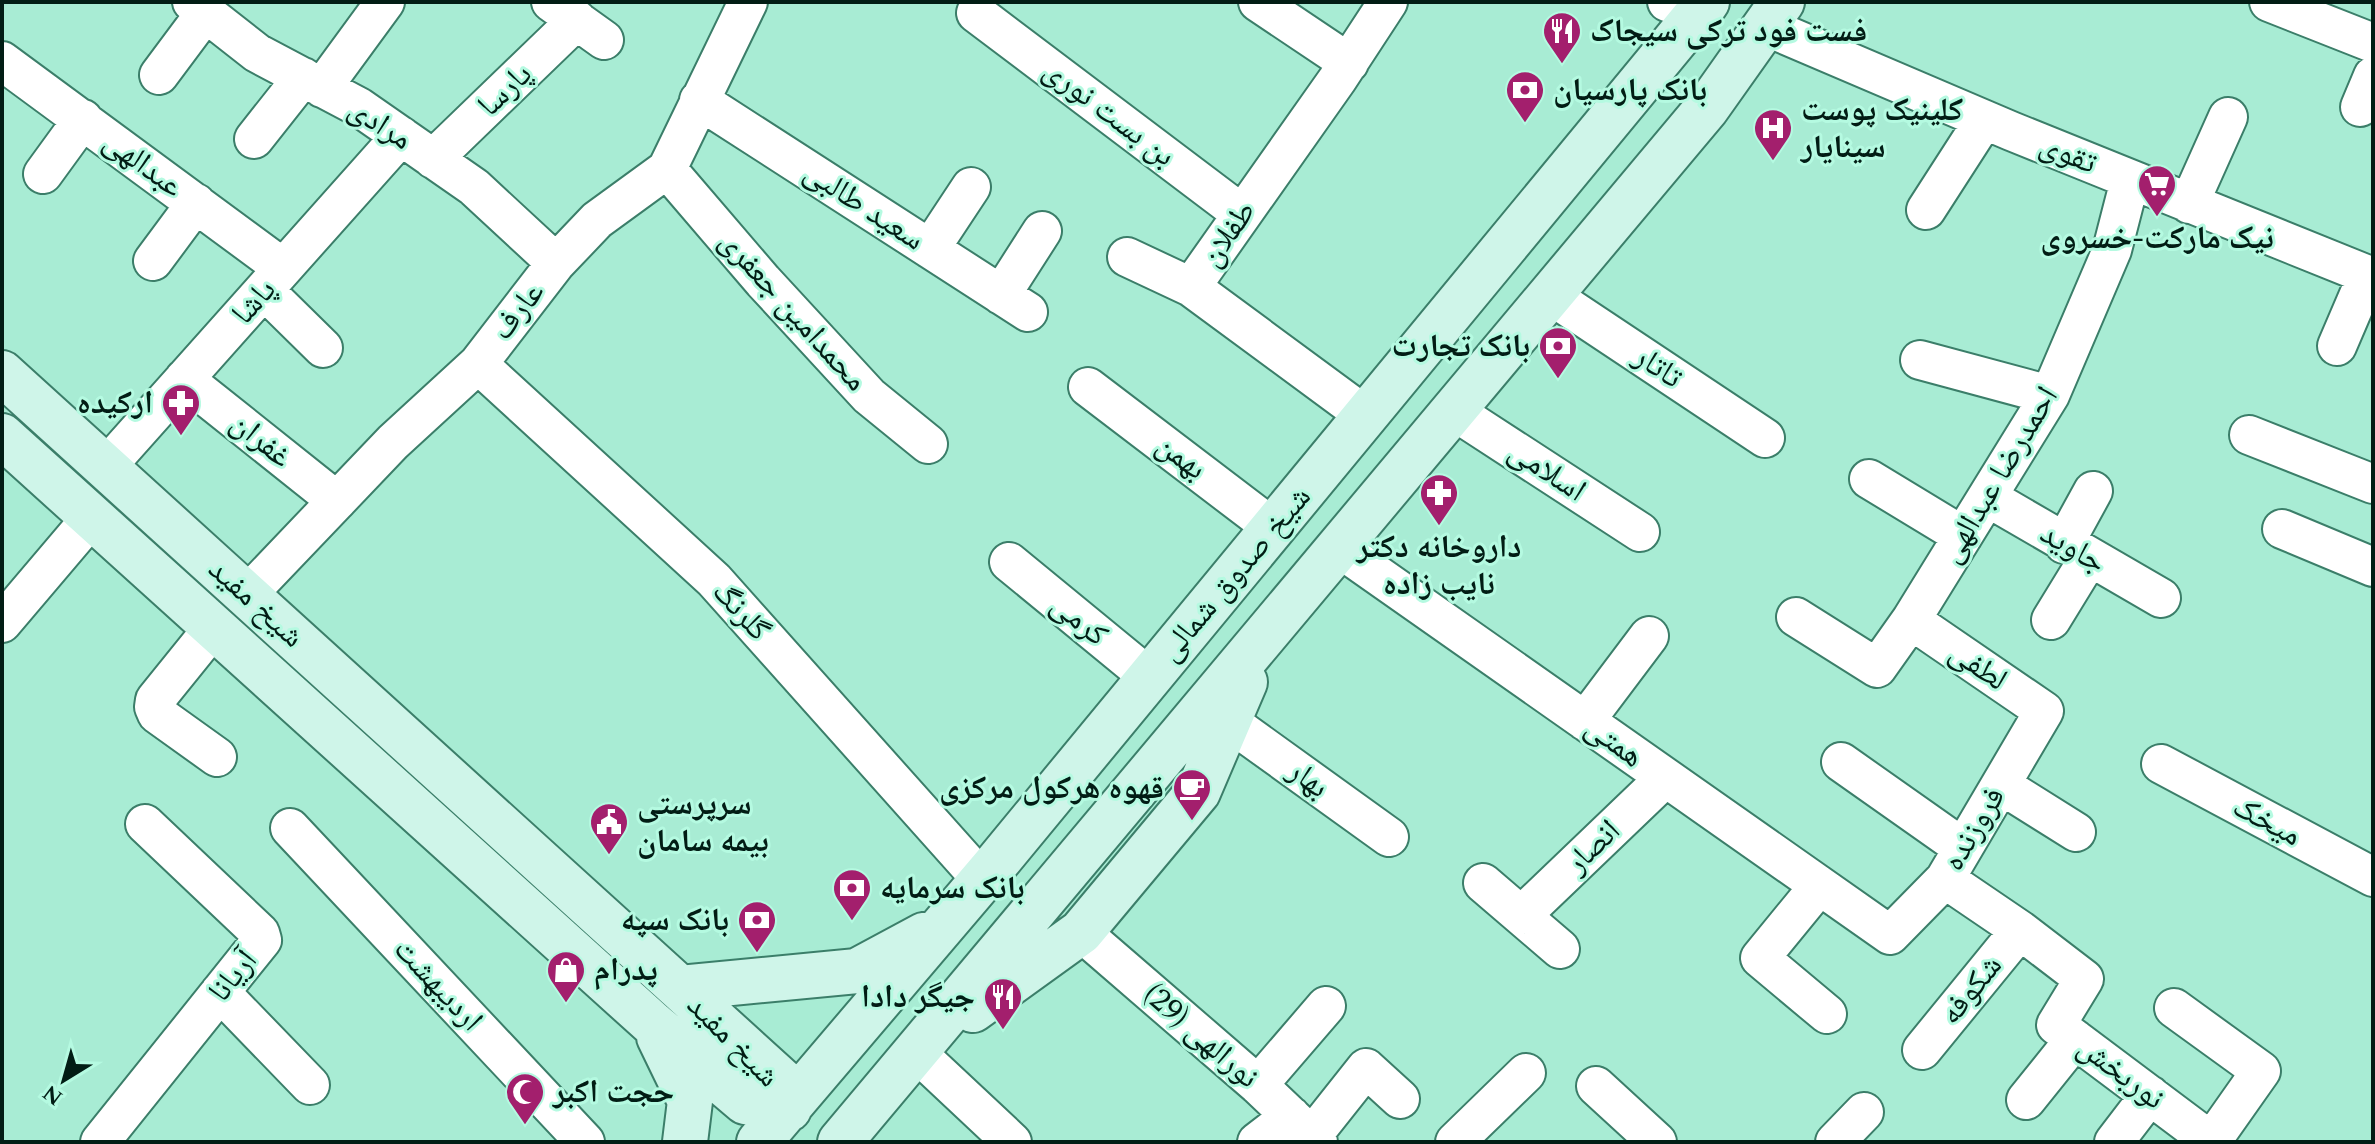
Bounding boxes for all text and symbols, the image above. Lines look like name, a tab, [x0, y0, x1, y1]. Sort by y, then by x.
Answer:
place label: فست فود ترکی سیجاک	[1590, 7, 1867, 56]
restaurant icon: فست فود ترکی سیجاک	[1541, 10, 1583, 65]
street label: بن بست نوری	[1032, 47, 1186, 179]
street label: پارسا	[466, 51, 544, 129]
place label: بانک پارسیان	[1553, 66, 1707, 115]
bank icon: بانک پارسیان	[1504, 69, 1546, 124]
street label: مرادی	[338, 85, 422, 163]
place label: کلینیک پوست سینایار	[1799, 86, 1963, 172]
hospital icon: کلینیک پوست سینایار	[1752, 107, 1794, 162]
street label: عبدالهی	[92, 118, 194, 210]
street label: تقوی	[2032, 120, 2104, 188]
street label: سعید طالبی	[793, 148, 935, 264]
supermarket icon: نیک مارکت-خسروی	[2136, 163, 2178, 218]
street label: طفلان	[1187, 191, 1269, 277]
place label: نیک مارکت-خسروی	[2040, 214, 2274, 263]
street label: محمدامین جعفری	[707, 219, 879, 403]
street label: پاشا	[220, 268, 288, 336]
street label: عارف	[479, 271, 557, 351]
place label: بانک تجارت	[1392, 322, 1530, 371]
bank icon: بانک تجارت	[1537, 325, 1579, 380]
street label: تاتار	[1623, 332, 1693, 401]
street label: احمدرضا عبدالهی	[1927, 377, 2071, 573]
place label: ارکیده	[77, 379, 153, 428]
pharmacy icon: ارکیده	[160, 382, 202, 437]
street label: غفران	[219, 400, 303, 480]
street label: بهمن	[1145, 422, 1217, 492]
street label: اسلامی	[1498, 427, 1596, 515]
pharmacy icon: داروخانه دکتر نایب زاده	[1418, 472, 1460, 527]
street label: شیخ صدوق شمالی	[1146, 475, 1324, 673]
street label: جاوید	[2031, 509, 2115, 587]
place label: داروخانه دکتر نایب زاده	[1355, 523, 1521, 609]
street label: شیخ مفید	[197, 546, 315, 660]
street label: گلرنگ	[700, 569, 782, 653]
street label: کرمی	[1039, 581, 1119, 659]
street label: لطفی	[1939, 629, 2017, 703]
street label: همتی	[1574, 704, 1654, 780]
street label: بهار	[1276, 746, 1339, 811]
place label: قهوه هرکول مرکزی	[939, 764, 1164, 813]
cafe icon: قهوه هرکول مرکزی	[1171, 767, 1213, 822]
street label: فروزنده	[1930, 777, 2018, 881]
place label: سرپرستی بیمه سامان	[637, 780, 769, 866]
street label: میخک	[2224, 782, 2310, 860]
public building icon: سرپرستی بیمه سامان	[588, 801, 630, 856]
street label: انصار	[1553, 808, 1632, 887]
place label: بانک سرمایه	[880, 864, 1025, 913]
bank icon: بانک سرمایه	[831, 867, 873, 922]
place label: بانک سپه	[621, 896, 729, 945]
bank icon: بانک سپه	[736, 899, 778, 954]
street label: اردیبهشت	[382, 927, 494, 1043]
street label: آریانا	[196, 938, 270, 1013]
street label: شکوفه	[1927, 944, 2015, 1036]
place label: پدرام	[594, 946, 658, 995]
shop icon: پدرام	[545, 949, 587, 1004]
street label: نورالهی (29)	[1132, 971, 1270, 1101]
place label: جیگر دادا	[861, 973, 975, 1022]
restaurant icon: جیگر دادا	[982, 976, 1024, 1031]
street label: شیخ مفید	[675, 983, 791, 1099]
street label: نوربخش	[2067, 1024, 2175, 1122]
north arrow	[24, 1040, 104, 1120]
place label: حجت اکبر	[551, 1068, 674, 1117]
mosque icon: حجت اکبر	[504, 1071, 546, 1126]
text: N	[36, 1076, 70, 1113]

